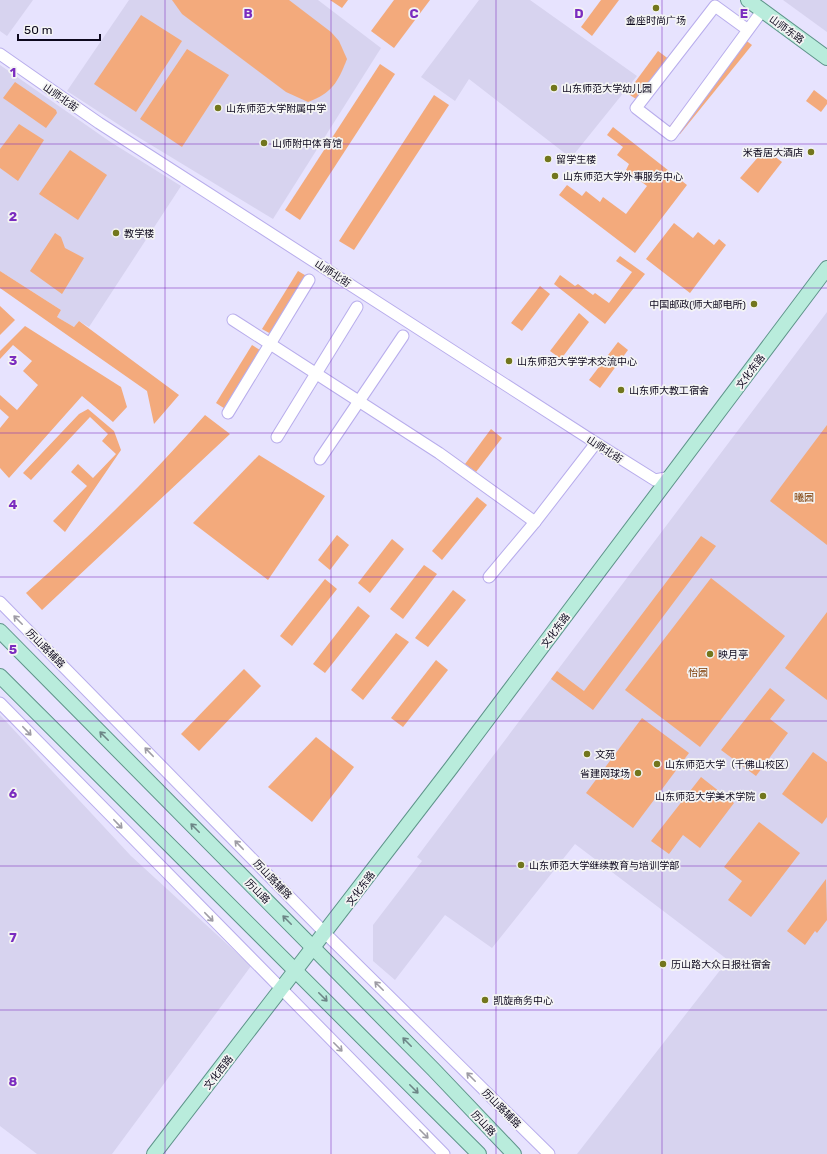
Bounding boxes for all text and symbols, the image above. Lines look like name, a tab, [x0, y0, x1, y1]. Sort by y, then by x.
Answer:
marker: 金座时尚广场	[651, 3, 661, 13]
text: B	[243, 6, 253, 21]
text: C	[409, 6, 419, 21]
text: D	[574, 6, 584, 21]
text: E	[740, 6, 748, 21]
street label: 山师东路	[767, 13, 806, 46]
place label: 金座时尚广场	[626, 15, 686, 27]
scale bar	[18, 16, 100, 42]
text: 50 m	[24, 23, 52, 37]
text: 1	[10, 65, 16, 80]
street label: 山师北街	[41, 81, 80, 114]
marker: 山东师范大学幼儿园	[549, 83, 559, 93]
place label: 山东师范大学幼儿园	[562, 83, 652, 95]
marker: 山东师范大学附属中学	[213, 103, 223, 113]
place label: 山东师范大学附属中学	[226, 103, 326, 115]
marker: 山师附中体育馆	[259, 138, 269, 148]
place label: 山师附中体育馆	[272, 138, 342, 150]
place label: 米香居大酒店	[743, 147, 803, 159]
marker: 米香居大酒店	[806, 147, 816, 157]
marker: 留学生楼	[543, 154, 553, 164]
place label: 留学生楼	[556, 154, 596, 166]
marker: 山东师范大学外事服务中心	[550, 171, 560, 181]
place label: 山东师范大学外事服务中心	[563, 171, 683, 183]
text: 2	[9, 209, 17, 224]
marker: 教学楼	[111, 228, 121, 238]
place label: 教学楼	[124, 228, 154, 240]
street label: 山师北街	[312, 258, 352, 290]
place label: 中国邮政(师大邮电所)	[649, 299, 746, 311]
marker: 中国邮政(师大邮电所)	[749, 299, 759, 309]
street label: 文化东路	[734, 352, 768, 391]
text: 3	[9, 353, 18, 368]
marker: 山东师范大学学术交流中心	[504, 356, 514, 366]
place label: 山东师范大学学术交流中心	[517, 356, 637, 368]
marker: 山东师大教工宿舍	[616, 385, 626, 395]
place label: 山东师大教工宿舍	[629, 385, 709, 397]
street label: 山师北街	[584, 434, 624, 466]
park label: 曦园	[794, 492, 814, 504]
text: 4	[9, 497, 18, 512]
street label: 文化东路	[539, 611, 573, 650]
one-way arrow	[13, 615, 23, 625]
street label: 历山路辅路	[23, 627, 67, 671]
text: 5	[9, 642, 17, 657]
marker: 映月亭	[705, 649, 715, 659]
place label: 映月亭	[718, 649, 748, 661]
park label: 怡园	[688, 667, 708, 679]
one-way arrow	[22, 726, 32, 736]
one-way arrow	[99, 731, 108, 741]
one-way arrow	[144, 747, 153, 757]
marker: 文苑	[582, 749, 592, 759]
place label: 文苑	[595, 749, 615, 761]
marker: 山东师范大学（千佛山校区）	[652, 759, 662, 769]
place label: 山东师范大学（千佛山校区）	[665, 759, 795, 771]
place label: 省建网球场	[580, 768, 630, 780]
marker: 省建网球场	[633, 768, 643, 778]
text: 6	[9, 786, 18, 801]
place label: 山东师范大学美术学院	[655, 791, 755, 803]
marker: 山东师范大学美术学院	[758, 791, 768, 801]
one-way arrow	[113, 819, 123, 829]
one-way arrow	[190, 823, 200, 833]
one-way arrow	[235, 840, 244, 850]
street label: 历山路辅路	[251, 857, 295, 901]
marker: 山东师范大学继续教育与培训学部	[516, 860, 526, 870]
place label: 山东师范大学继续教育与培训学部	[529, 860, 679, 872]
street label: 文化东路	[344, 869, 378, 908]
street label: 历山路	[243, 876, 273, 906]
one-way arrow	[204, 912, 214, 922]
one-way arrow	[282, 915, 292, 925]
text: 7	[9, 930, 17, 945]
marker: 历山路大众日报社宿舍	[658, 959, 668, 969]
place label: 历山路大众日报社宿舍	[671, 959, 771, 971]
one-way arrow	[374, 981, 384, 991]
one-way arrow	[318, 992, 328, 1002]
marker: 凯旋商务中心	[480, 995, 490, 1005]
place label: 凯旋商务中心	[493, 995, 553, 1007]
one-way arrow	[402, 1037, 412, 1047]
one-way arrow	[333, 1042, 343, 1052]
street label: 文化西路	[202, 1053, 236, 1092]
one-way arrow	[466, 1072, 476, 1082]
text: 8	[9, 1074, 18, 1089]
one-way arrow	[409, 1084, 419, 1094]
street label: 历山路辅路	[480, 1086, 524, 1130]
street label: 历山路	[469, 1108, 499, 1138]
one-way arrow	[419, 1129, 429, 1138]

